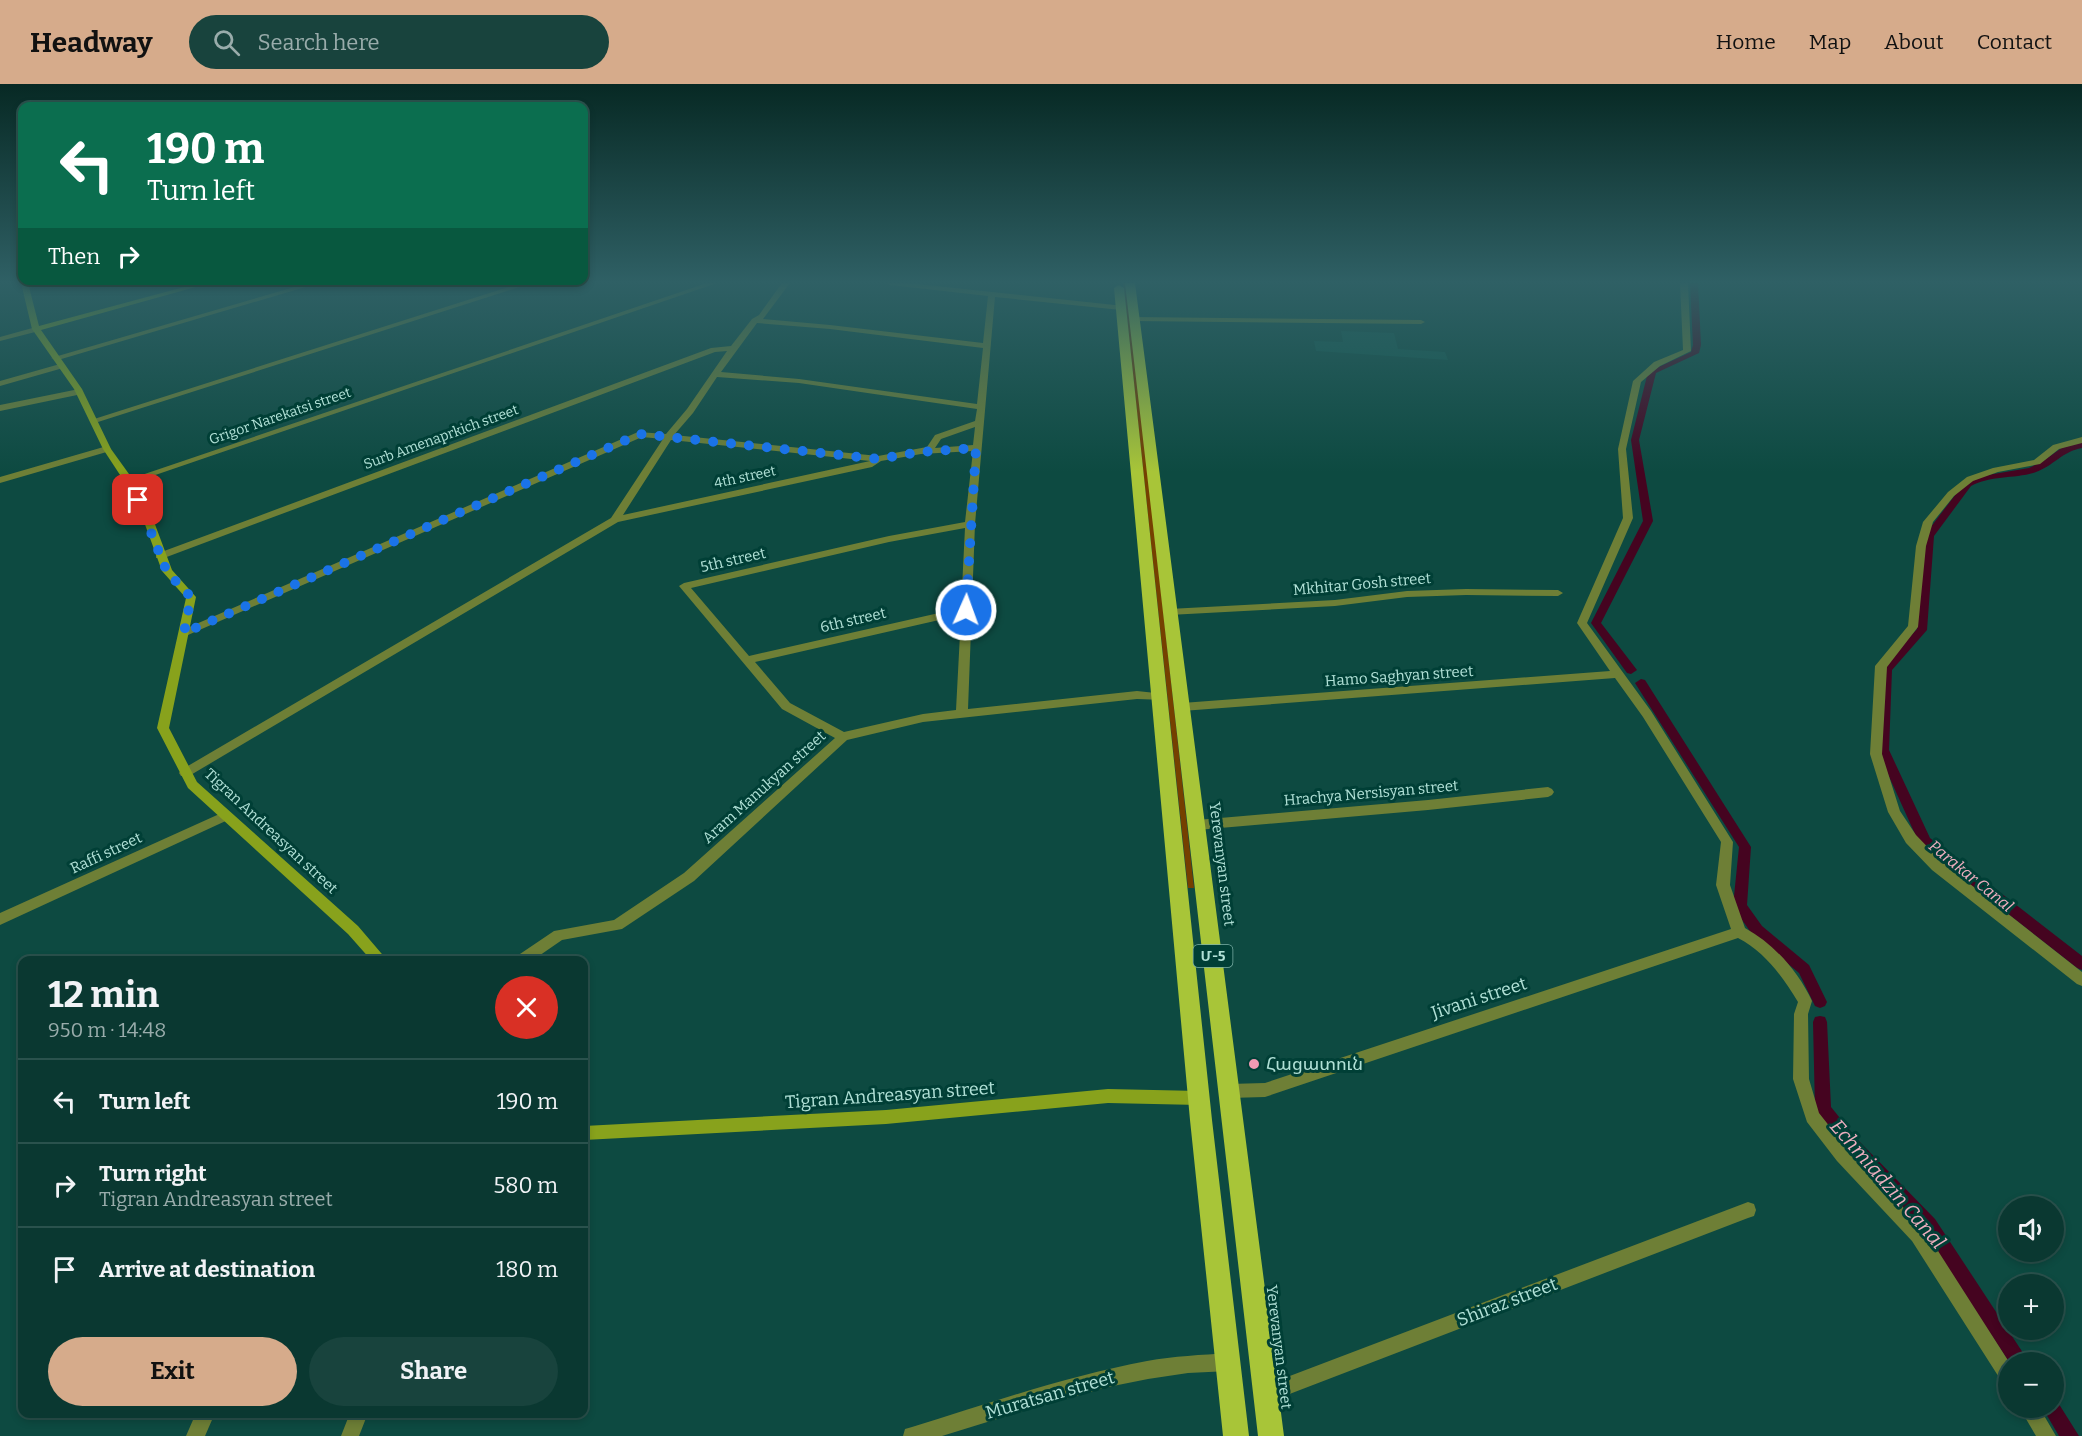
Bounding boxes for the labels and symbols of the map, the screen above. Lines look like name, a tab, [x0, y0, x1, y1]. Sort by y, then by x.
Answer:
street label: Grigor Narekatsi street	[207, 384, 353, 448]
street label: Surb Amenaprkich street	[361, 401, 521, 473]
street label: 4th street	[713, 462, 777, 492]
pin	[112, 474, 163, 525]
street label: 5th street	[699, 544, 768, 576]
street label: Mkhitar Gosh street	[1292, 569, 1432, 599]
position arrow	[934, 578, 998, 642]
street label: 6th street	[818, 604, 888, 636]
street label: Hamo Saghyan street	[1324, 662, 1474, 690]
street label: Aram Manukyan street	[699, 727, 830, 847]
street label: Tigran Andreasyan street	[201, 765, 342, 898]
street label: Hrachya Nersisyan street	[1283, 776, 1460, 810]
street label: Yerevanyan street	[1205, 801, 1239, 928]
street label: Raffi street	[67, 828, 145, 877]
water label: Parakar Canal	[1925, 836, 2017, 916]
road number: Մ-5	[1194, 945, 1232, 967]
street label: Jivani street	[1427, 972, 1530, 1024]
place label: Հացատուն	[1266, 1053, 1363, 1075]
marker: Հացատուն	[1247, 1057, 1261, 1071]
street label: Tigran Andreasyan street	[784, 1077, 996, 1113]
water label: Echmiadzin Canal	[1825, 1114, 1951, 1254]
street label: Shiraz street	[1454, 1273, 1561, 1331]
street label: Yerevanyan street	[1262, 1284, 1296, 1411]
street label: Muratsan street	[983, 1366, 1117, 1424]

